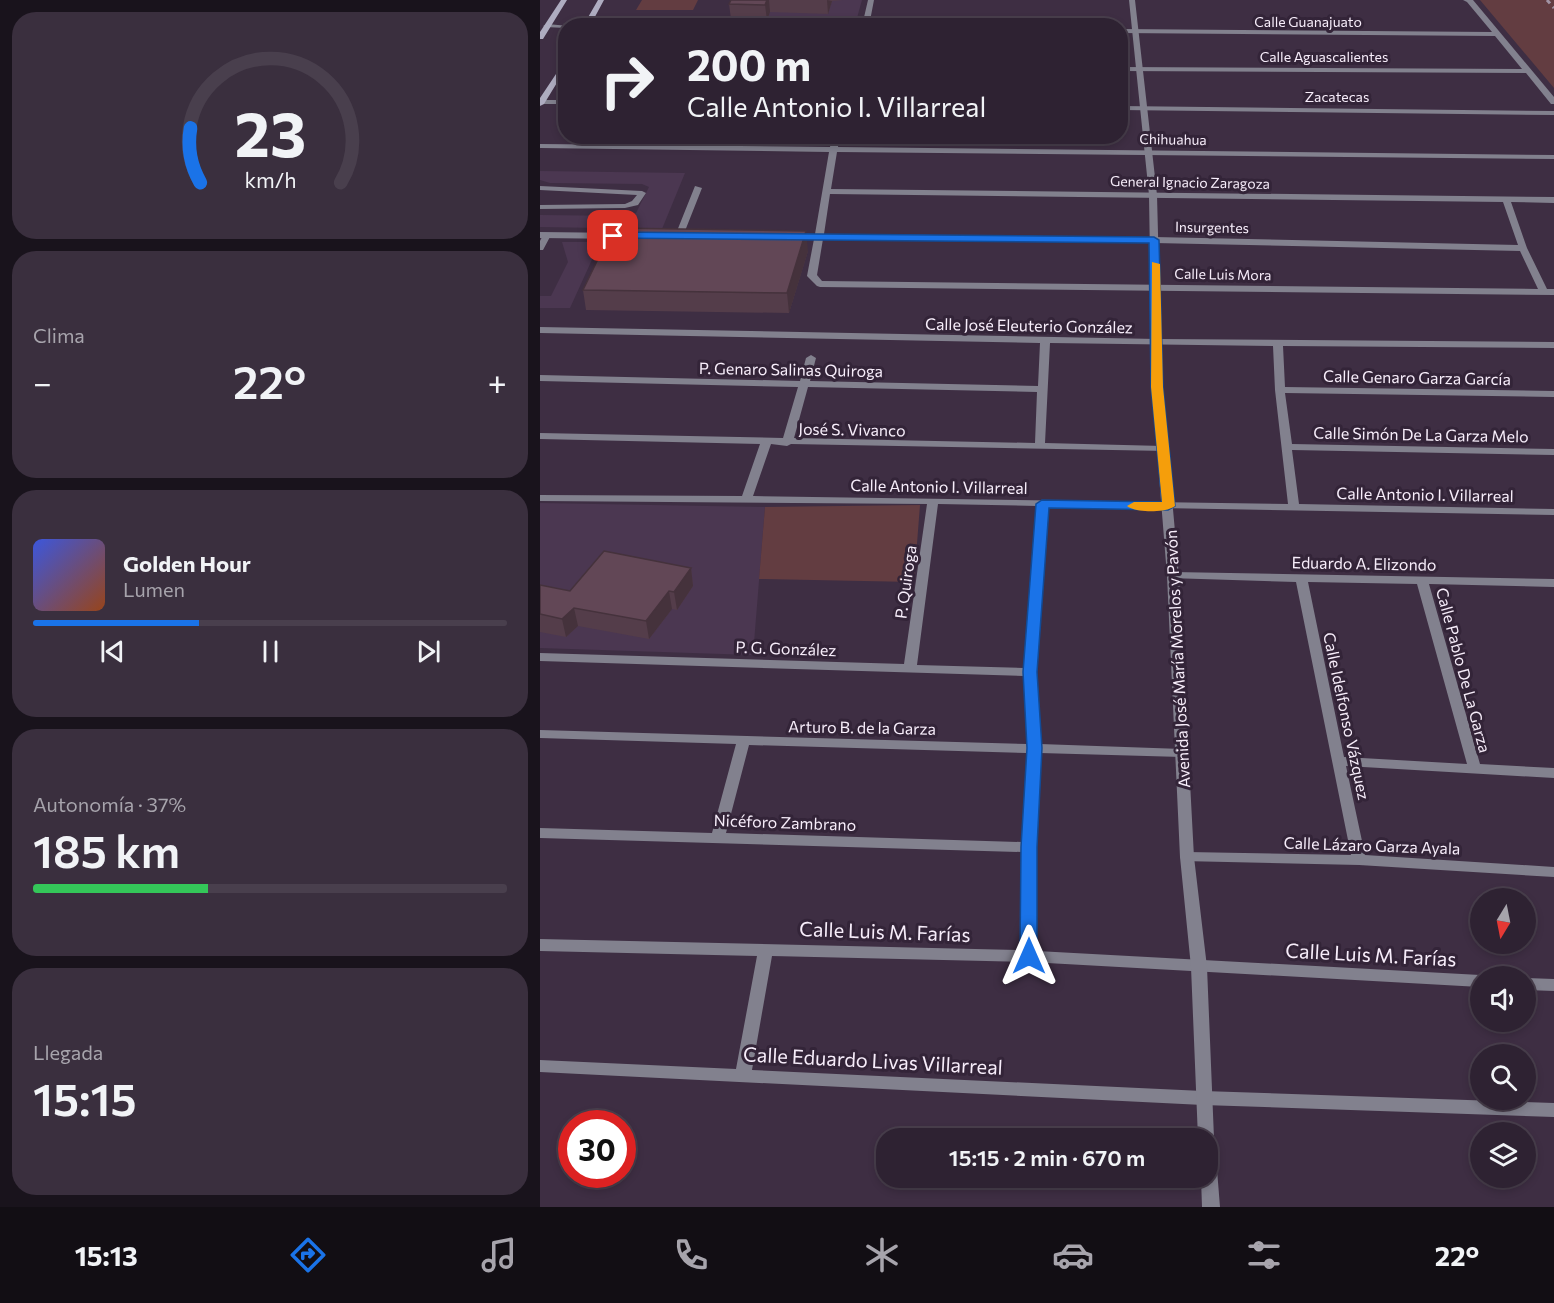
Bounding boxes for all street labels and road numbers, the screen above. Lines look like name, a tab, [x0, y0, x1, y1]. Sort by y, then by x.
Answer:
street label: Calle Guanajuato	[1254, 13, 1362, 30]
street label: Calle Aguascalientes	[1260, 48, 1388, 65]
street label: Zacatecas	[1305, 88, 1369, 105]
street label: Chihuahua	[1139, 130, 1207, 148]
street label: General Ignacio Zaragoza	[1110, 172, 1270, 192]
street label: Insurgentes	[1175, 218, 1249, 236]
street label: Calle Luis Mora	[1174, 265, 1272, 283]
street label: Calle José Eleuterio González	[925, 314, 1133, 336]
street label: P. Genaro Salinas Quiroga	[699, 358, 883, 380]
street label: Calle Genaro Garza García	[1323, 366, 1511, 388]
street label: José S. Vivanco	[798, 419, 906, 439]
street label: Calle Simón De La Garza Melo	[1313, 423, 1529, 445]
street label: Calle Antonio I. Villarreal	[850, 475, 1028, 497]
street label: Calle Antonio I. Villarreal	[1336, 483, 1514, 505]
street label: Avenida José María Morelos y Pavón	[1161, 529, 1193, 789]
street label: P. Quiroga	[890, 544, 920, 620]
street label: Eduardo A. Elizondo	[1291, 552, 1437, 574]
street label: Calle Pablo De La Garza	[1433, 585, 1495, 755]
street label: Calle Idelfonso Vázquez	[1320, 630, 1374, 802]
street label: P. G. González	[735, 637, 837, 659]
street label: Arturo B. de la Garza	[788, 716, 936, 738]
street label: Nicéforo Zambrano	[713, 810, 857, 834]
street label: Calle Lázaro Garza Ayala	[1283, 832, 1461, 858]
street label: Calle Luis M. Farías	[799, 916, 971, 946]
street label: Calle Luis M. Farías	[1285, 938, 1457, 970]
street label: Calle Eduardo Livas Villarreal	[743, 1041, 1003, 1079]

